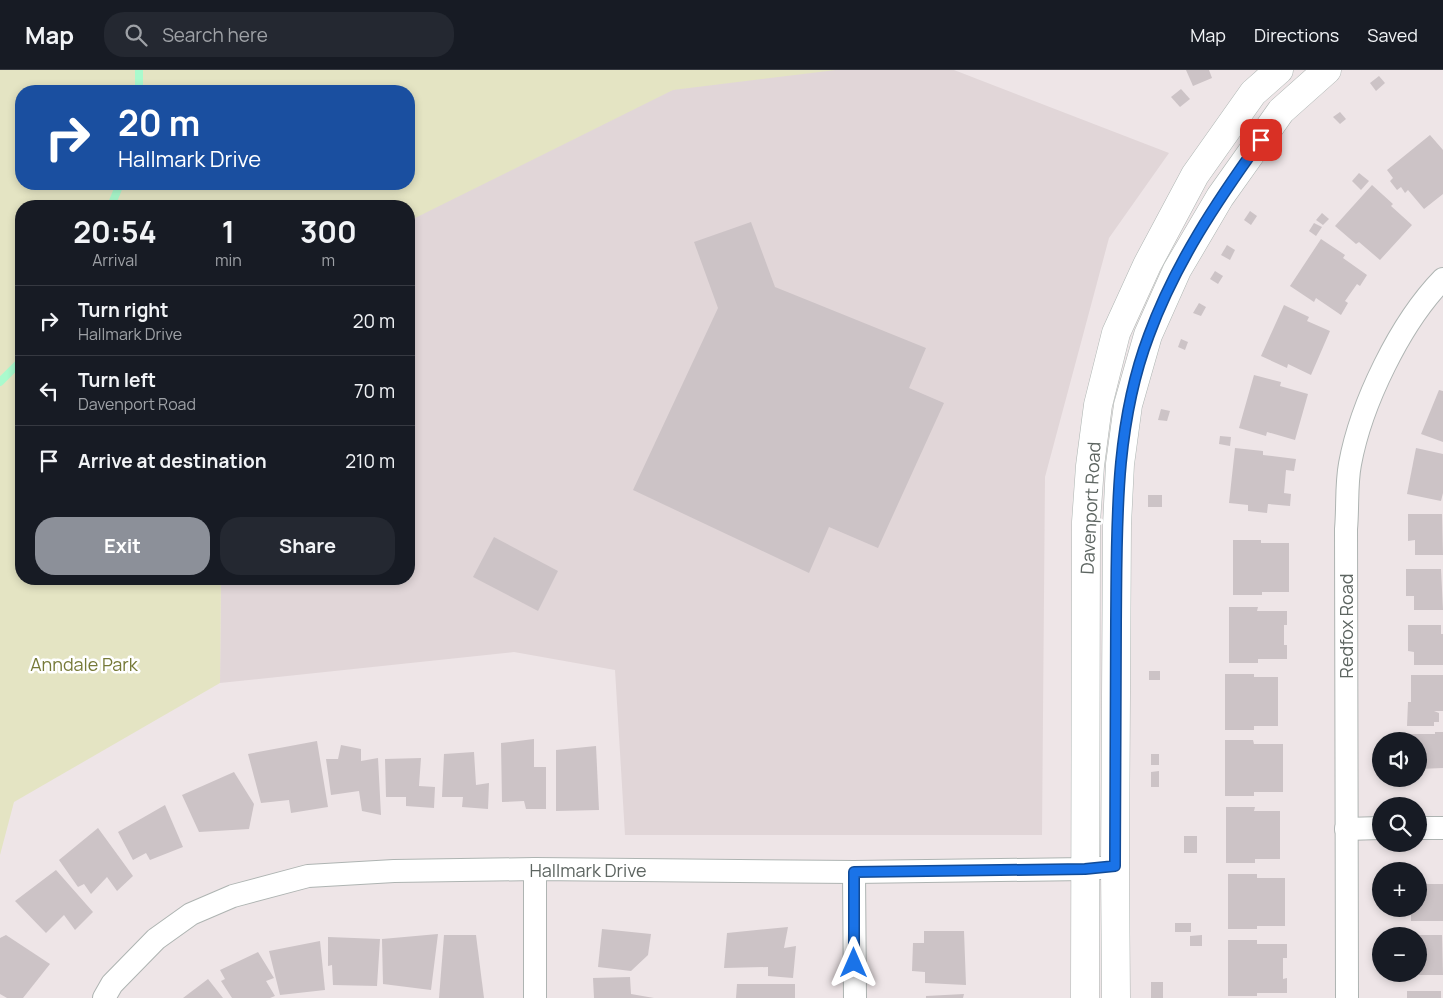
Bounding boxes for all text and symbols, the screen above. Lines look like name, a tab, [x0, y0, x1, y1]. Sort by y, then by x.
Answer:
search box	[104, 12, 454, 57]
text: Map	[25, 18, 74, 51]
icon: search	[122, 21, 150, 49]
text: Search here	[162, 22, 268, 48]
text: Map	[1190, 23, 1226, 47]
text: Directions	[1254, 23, 1339, 47]
text: Saved	[1367, 23, 1418, 47]
text: 20 m	[118, 99, 200, 147]
icon: right	[35, 105, 100, 170]
pin	[1240, 119, 1282, 161]
icon: arrive	[1247, 126, 1275, 154]
text: Hallmark Drive	[118, 144, 261, 174]
text: 20:54	[73, 211, 157, 252]
text: 1	[222, 211, 235, 252]
text: 300	[300, 211, 357, 252]
text: Arrival	[92, 249, 138, 271]
text: min	[215, 249, 242, 271]
text: m	[322, 249, 335, 271]
text: Turn right	[78, 297, 168, 323]
icon: right	[35, 307, 63, 335]
text: 20 m	[353, 308, 395, 334]
text: Hallmark Drive	[78, 323, 182, 345]
text: Turn left	[78, 367, 156, 393]
icon: left	[35, 377, 63, 405]
text: 70 m	[354, 378, 395, 404]
text: Davenport Road	[78, 393, 196, 415]
street label: Davenport Road	[1075, 441, 1105, 575]
icon: arrive	[35, 447, 63, 475]
text: Arrive at destination	[78, 448, 267, 474]
text: 210 m	[345, 448, 395, 474]
button: Exit	[35, 517, 210, 575]
button: Share	[220, 517, 395, 575]
street label: Redfox Road	[1334, 574, 1358, 678]
park label: Anndale Park	[30, 652, 139, 676]
map controls	[1372, 732, 1427, 982]
button: sound	[1372, 732, 1427, 787]
button: search	[1372, 797, 1427, 852]
street label: Hallmark Drive	[529, 858, 647, 882]
button: +	[1372, 862, 1427, 917]
button: −	[1372, 927, 1427, 982]
position arrow	[827, 936, 879, 988]

